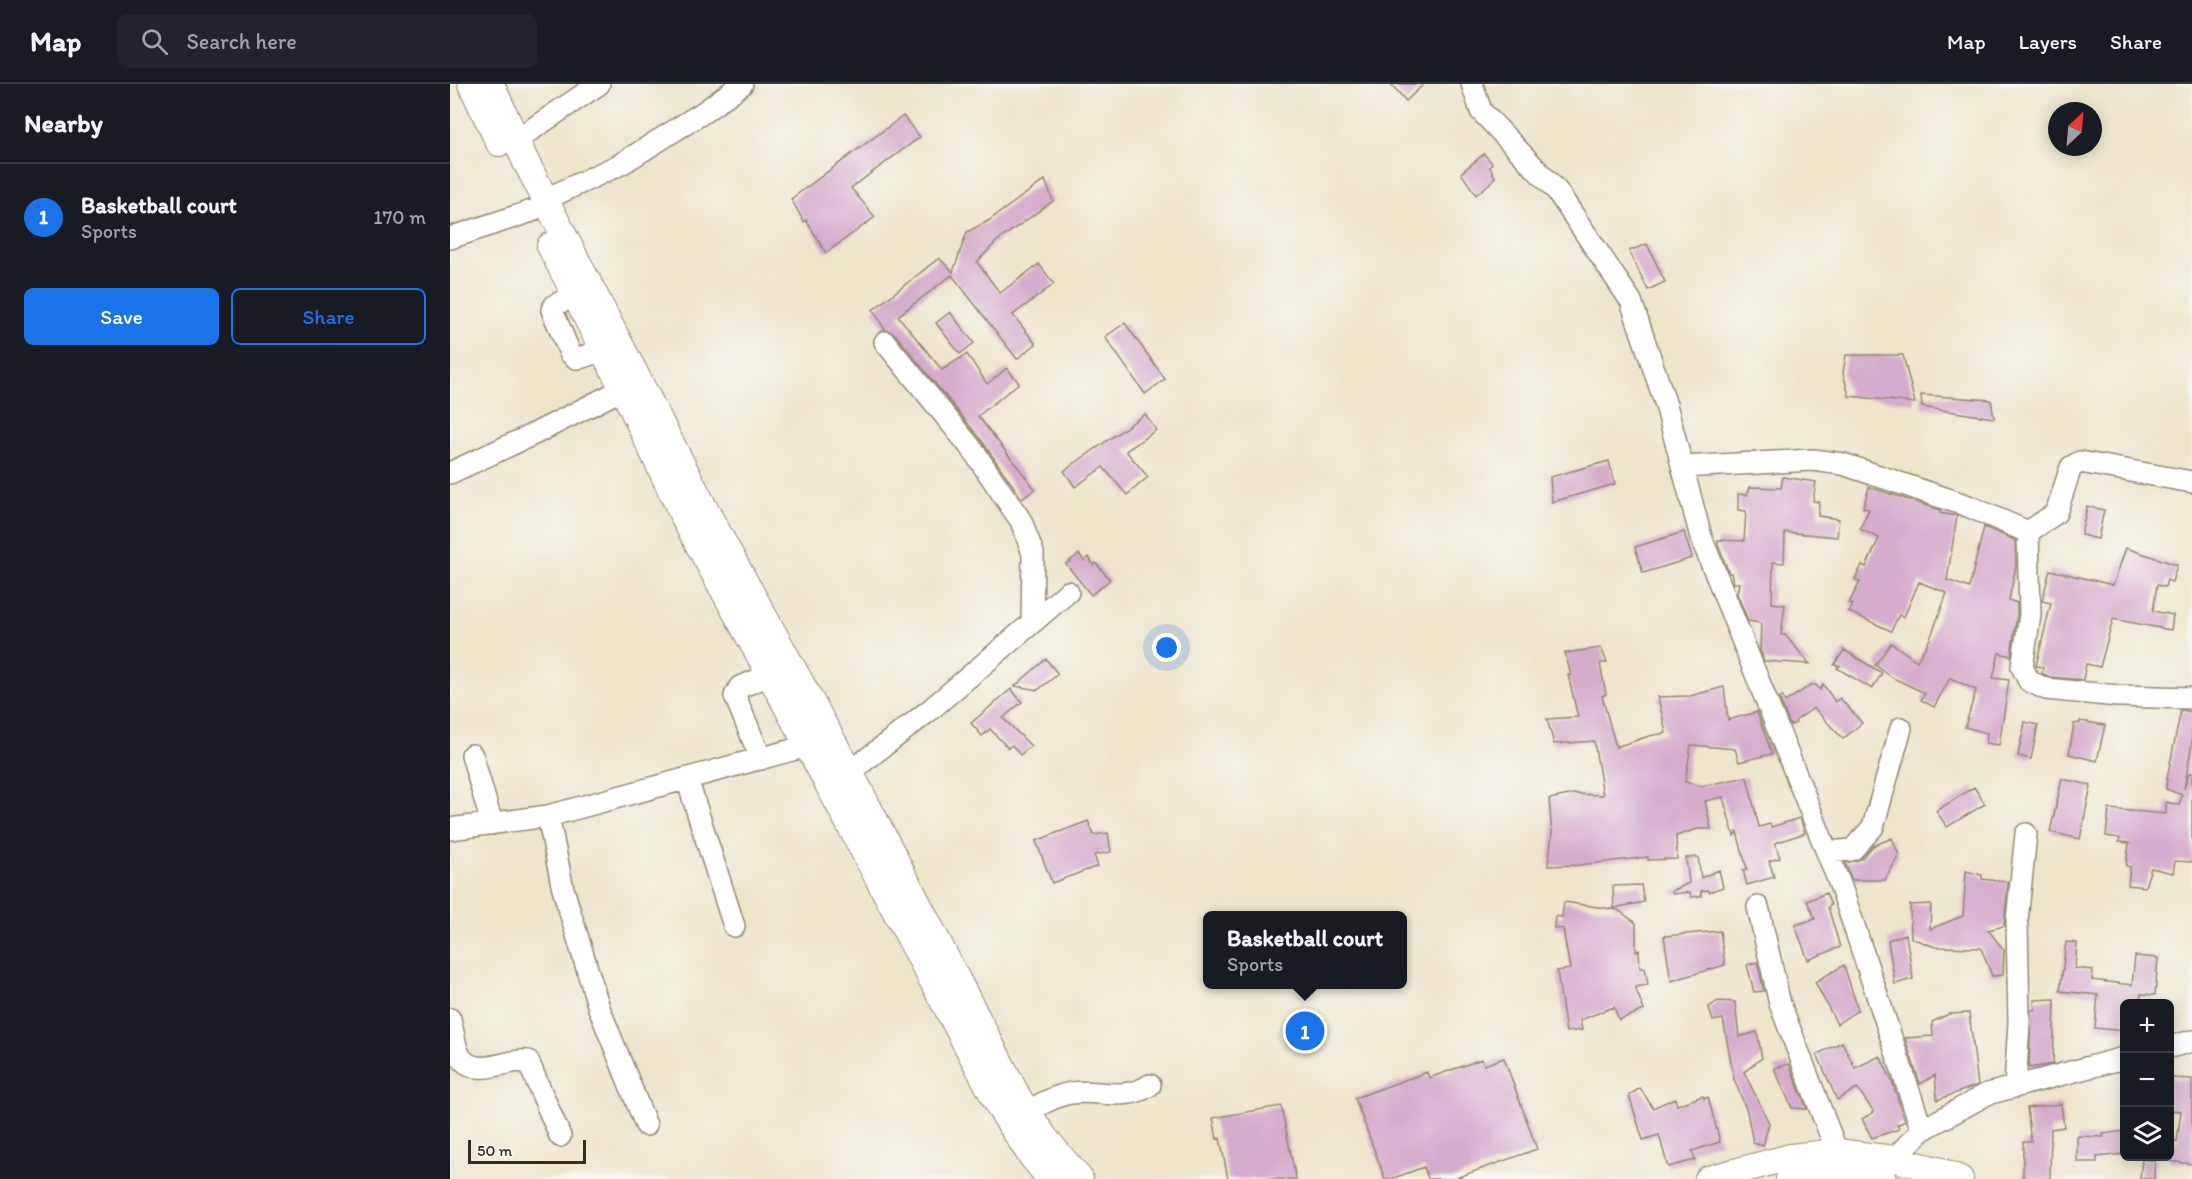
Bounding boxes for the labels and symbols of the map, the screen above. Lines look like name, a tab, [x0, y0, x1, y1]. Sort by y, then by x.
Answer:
north arrow	[2048, 102, 2102, 156]
your location	[1152, 633, 1181, 662]
pin: 1	[1286, 1008, 1324, 1054]
scale bar	[468, 1137, 586, 1164]

